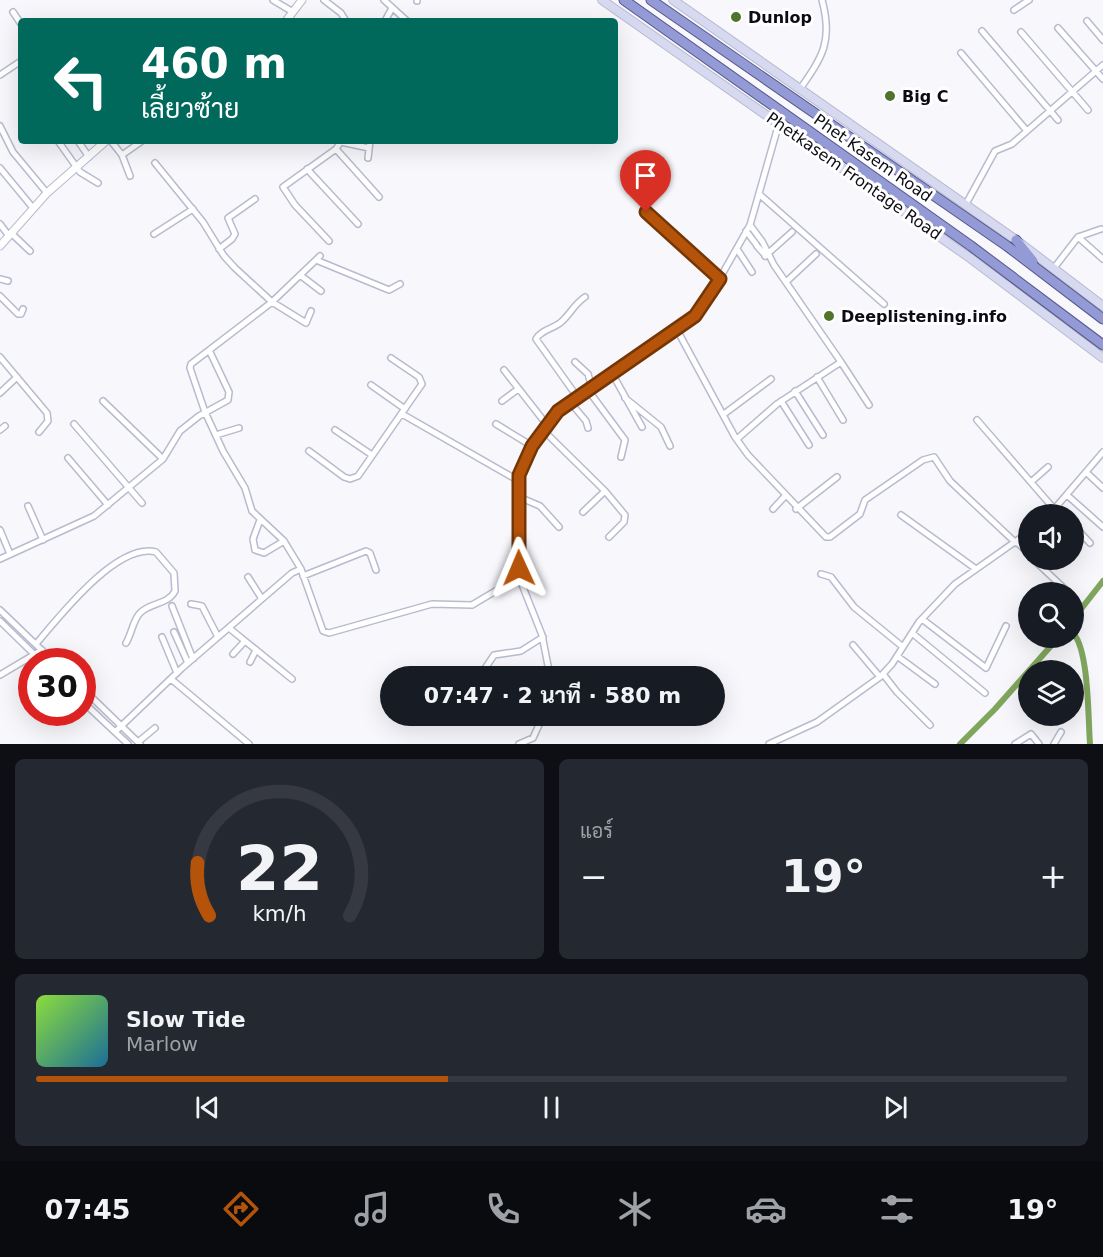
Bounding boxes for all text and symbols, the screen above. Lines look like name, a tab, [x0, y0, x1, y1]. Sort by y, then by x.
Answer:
place label: Dunlop	[748, 8, 812, 27]
marker: Dunlop	[729, 10, 743, 24]
text: 460 m	[141, 39, 287, 88]
icon: left	[42, 42, 120, 120]
place label: Big C	[902, 87, 948, 106]
marker: Big C	[883, 89, 897, 103]
text: เลี้ยวซ้าย	[141, 93, 239, 124]
street label: Phetkasem Frontage Road	[763, 108, 945, 244]
street label: Phet Kasem Road	[810, 110, 936, 206]
pin	[620, 150, 671, 212]
icon: arrive	[629, 159, 662, 192]
place label: Deeplistening.info	[841, 307, 1007, 326]
marker: Deeplistening.info	[822, 309, 836, 323]
map controls	[1018, 504, 1084, 726]
button: sound	[1018, 504, 1084, 570]
position arrow	[487, 536, 551, 600]
button: search	[1018, 582, 1084, 648]
speed limit sign: 30	[18, 648, 96, 726]
button: layers	[1018, 660, 1084, 726]
text: 07:47 · 2 นาที · 580 m	[424, 683, 681, 708]
text: แอร์	[580, 819, 613, 843]
text: 22	[236, 832, 323, 905]
text: 19°	[781, 850, 866, 903]
text: −	[580, 857, 608, 896]
text: +	[1039, 857, 1067, 896]
text: km/h	[252, 901, 307, 926]
text: Slow Tide	[126, 1007, 246, 1032]
text: Marlow	[126, 1032, 198, 1056]
icon: previous	[191, 1091, 224, 1124]
icon: pause	[535, 1091, 568, 1124]
icon: next	[879, 1091, 912, 1124]
icon: directions	[220, 1188, 262, 1230]
icon: music	[351, 1188, 393, 1230]
icon: phone	[482, 1188, 524, 1230]
icon: climate	[614, 1188, 656, 1230]
icon: car	[745, 1188, 787, 1230]
icon: filters	[876, 1188, 918, 1230]
text: 07:45	[45, 1194, 131, 1225]
text: 19°	[1007, 1194, 1058, 1225]

